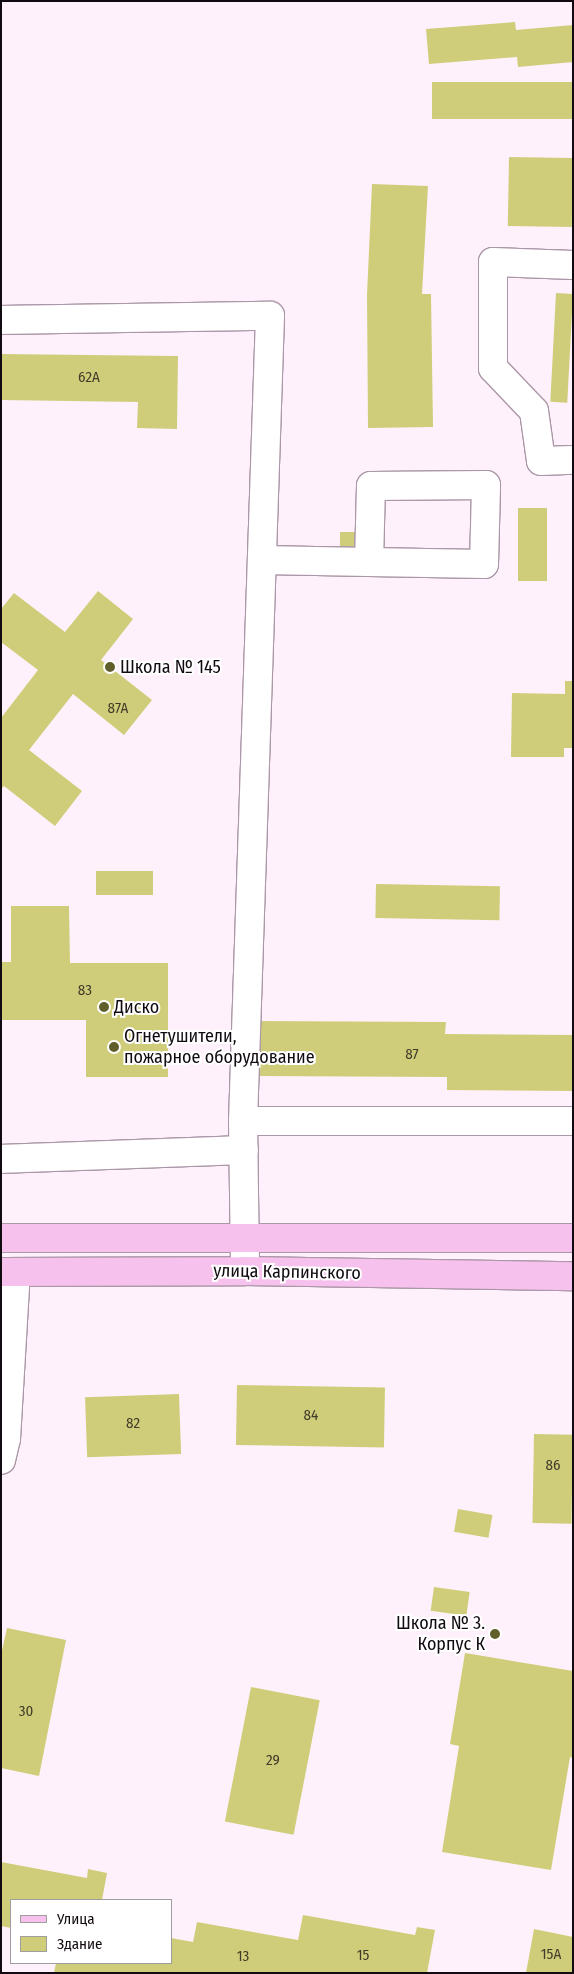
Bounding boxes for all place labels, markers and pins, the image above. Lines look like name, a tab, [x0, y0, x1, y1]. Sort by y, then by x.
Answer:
place label: Школа № 145	[120, 656, 221, 678]
marker: Школа № 145	[104, 661, 116, 673]
place label: Диско	[114, 996, 159, 1018]
marker: Диско	[98, 1001, 110, 1013]
place label: Огнетушители, пожарное оборудование	[124, 1026, 315, 1068]
marker: Огнетушители, пожарное оборудование	[108, 1041, 120, 1053]
place label: Школа № 3. Корпус К	[396, 1613, 485, 1656]
marker: Школа № 3. Корпус К	[489, 1628, 501, 1640]

